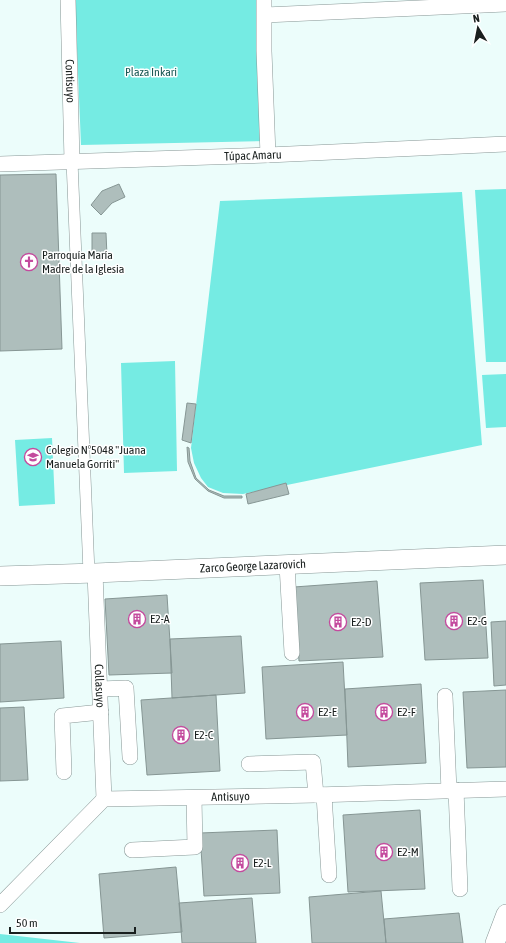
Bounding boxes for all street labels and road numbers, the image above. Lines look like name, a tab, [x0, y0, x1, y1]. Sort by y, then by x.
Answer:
street label: Contisuyo	[62, 59, 78, 103]
street label: Túpac Amaru	[224, 147, 282, 163]
street label: Zarco George Lazarovich	[199, 557, 306, 575]
street label: Collasuyo	[92, 664, 107, 708]
street label: Antisuyo	[211, 789, 250, 804]

